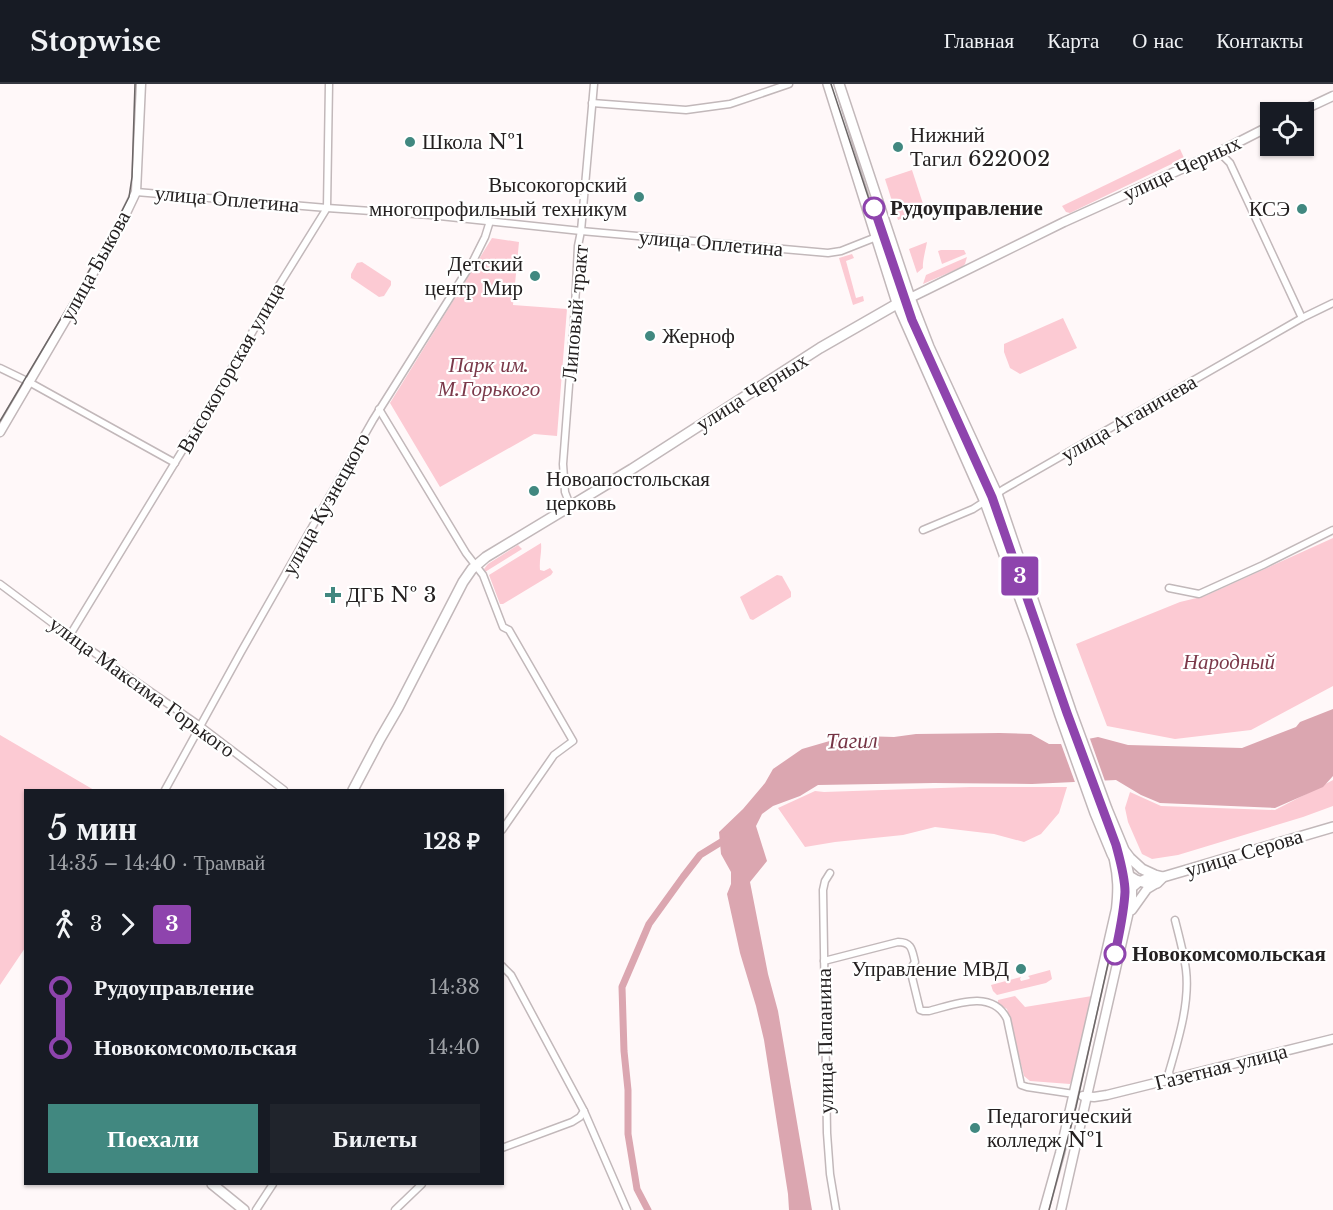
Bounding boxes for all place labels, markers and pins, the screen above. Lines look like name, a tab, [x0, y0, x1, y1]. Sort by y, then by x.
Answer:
place label: Нижний Тагил 622002	[910, 122, 1050, 172]
place label: Школа №1	[422, 129, 525, 155]
marker: Школа №1	[403, 135, 417, 149]
marker: Нижний Тагил 622002	[891, 140, 905, 154]
place label: Высокогорский многопрофильный техникум	[369, 172, 627, 222]
marker: Высокогорский многопрофильный техникум	[632, 190, 646, 204]
place label: Рудоуправление	[890, 195, 1043, 221]
place label: КСЭ	[1249, 196, 1290, 222]
marker: Рудоуправление	[863, 197, 885, 219]
marker: КСЭ	[1295, 202, 1309, 216]
place label: Детский центр Мир	[425, 251, 523, 301]
marker: Детский центр Мир	[528, 269, 542, 283]
place label: Жерноф	[662, 323, 735, 349]
marker: Жерноф	[643, 329, 657, 343]
place label: Новоапостольская церковь	[546, 466, 710, 516]
marker: Новоапостольская церковь	[527, 484, 541, 498]
place label: ДГБ № 3	[346, 582, 437, 608]
marker: ДГБ № 3	[324, 586, 342, 604]
place label: Новокомсомольская	[1132, 941, 1326, 967]
marker: Новокомсомольская	[1104, 943, 1126, 965]
place label: Управление МВД	[851, 956, 1009, 982]
marker: Управление МВД	[1014, 962, 1028, 976]
place label: Педагогический колледж №1	[987, 1103, 1132, 1153]
marker: Педагогический колледж №1	[968, 1121, 982, 1135]

